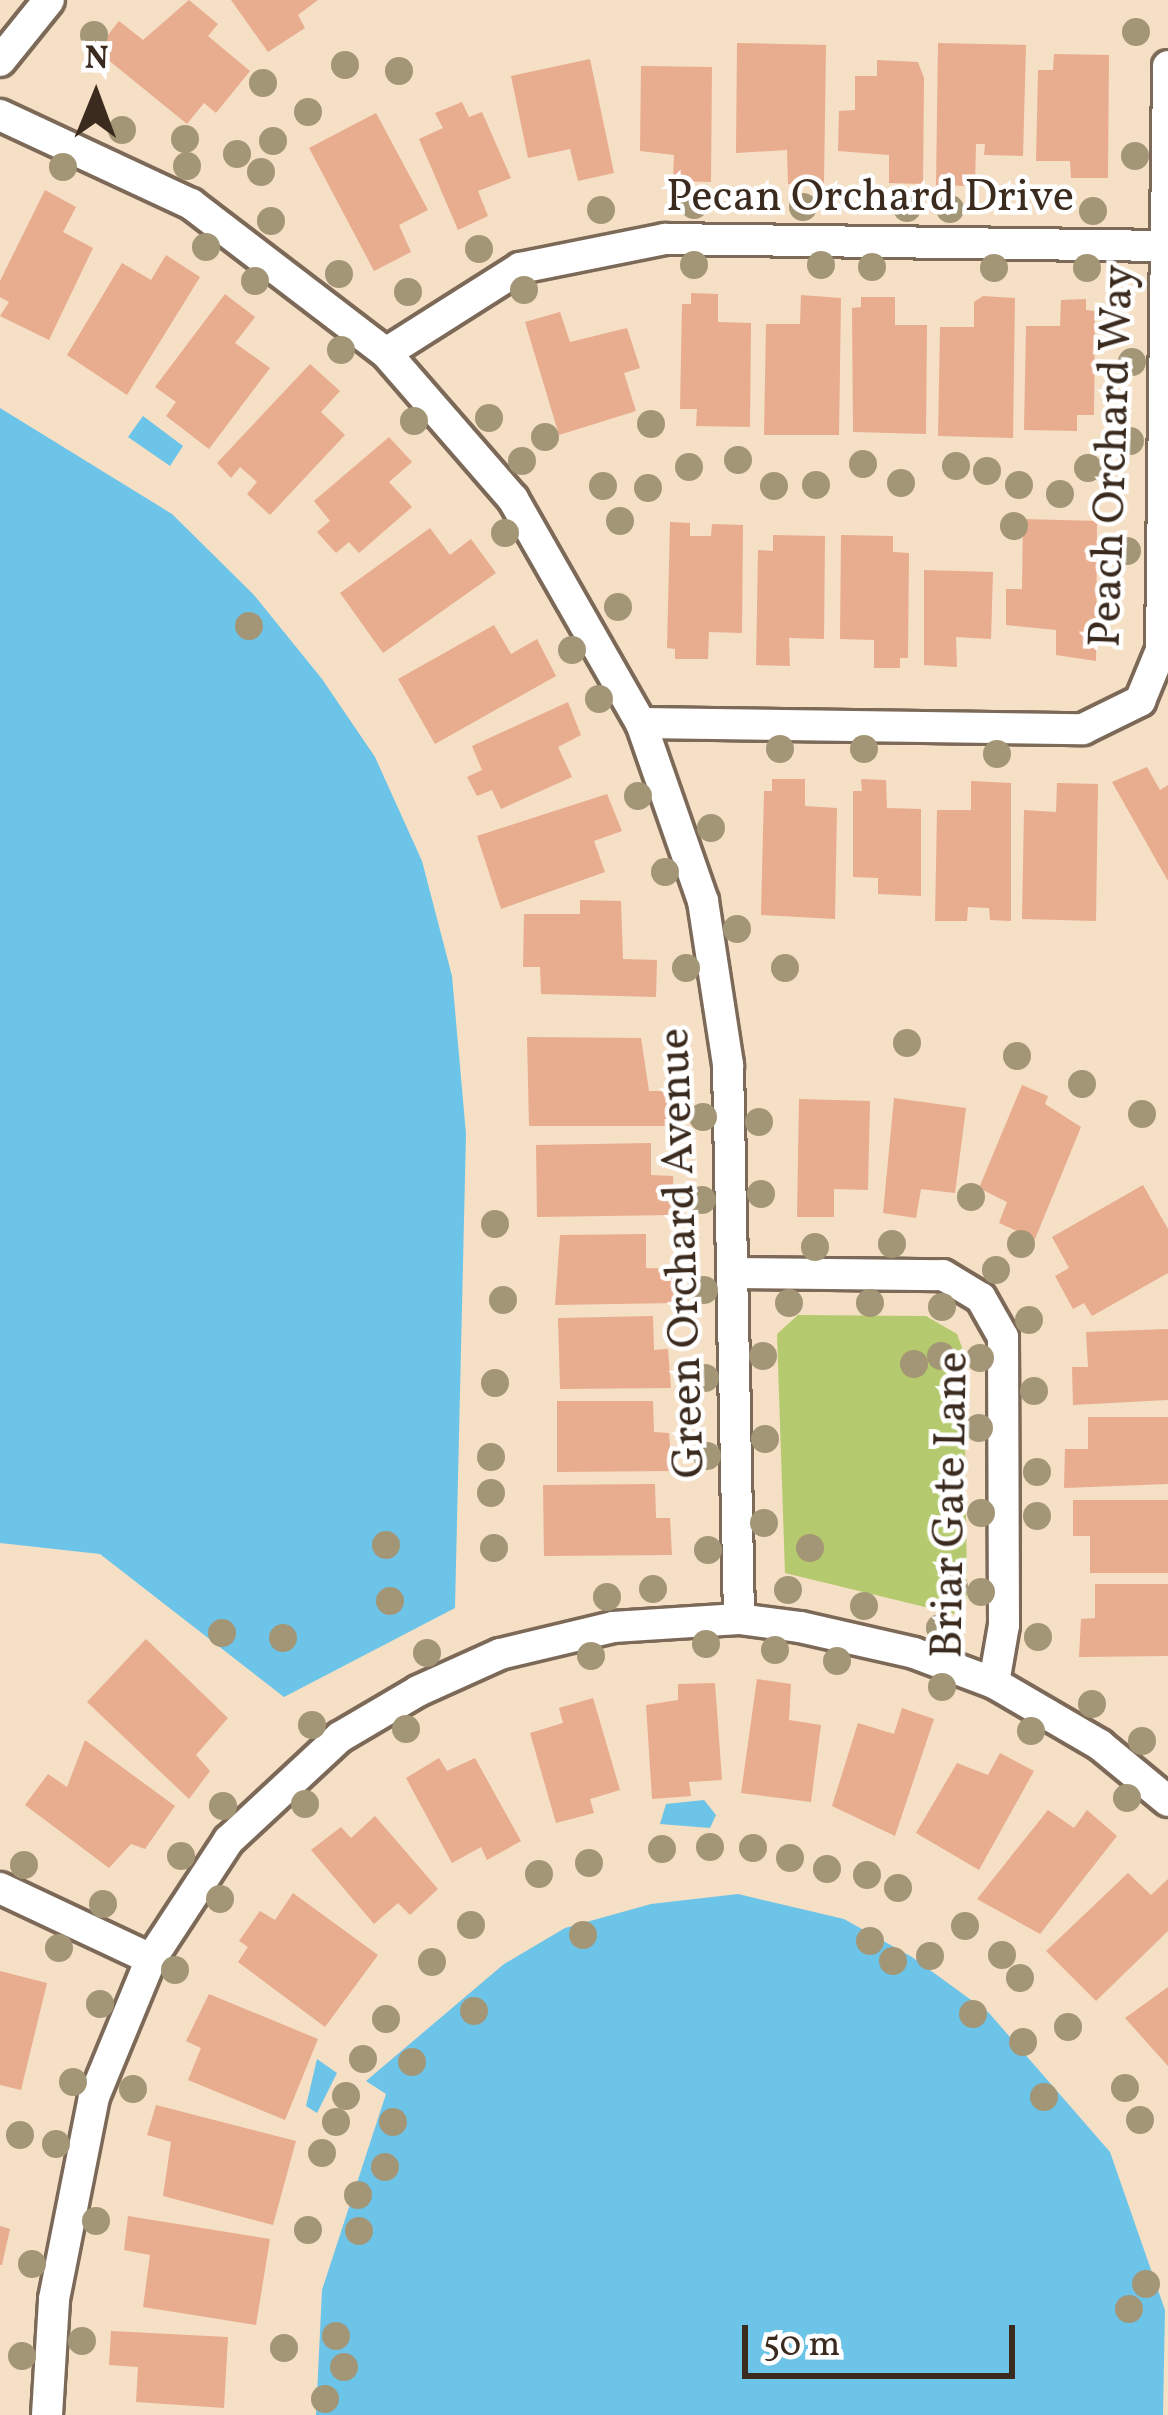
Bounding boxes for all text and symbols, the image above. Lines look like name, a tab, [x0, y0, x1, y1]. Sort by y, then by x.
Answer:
north arrow	[36, 36, 156, 156]
text: N	[84, 37, 109, 83]
street label: Pecan Orchard Drive	[666, 172, 1074, 226]
street label: Peach Orchard Way	[1080, 263, 1148, 649]
street label: Green Orchard Avenue	[649, 1027, 719, 1479]
street label: Briar Gate Lane	[922, 1351, 982, 1659]
scale bar	[748, 2301, 1021, 2375]
text: 50 m	[763, 2321, 840, 2371]

